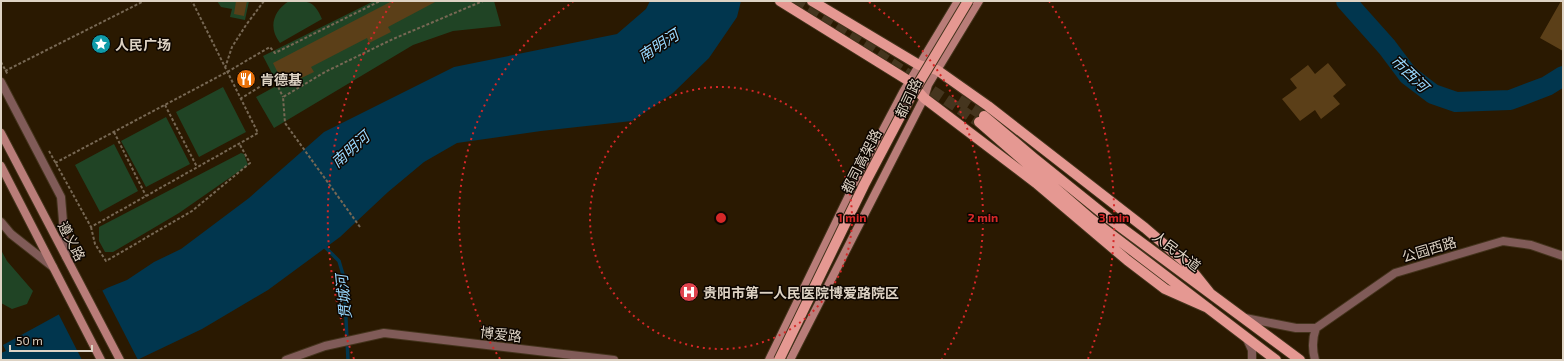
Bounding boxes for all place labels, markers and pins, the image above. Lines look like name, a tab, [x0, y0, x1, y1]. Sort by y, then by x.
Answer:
place icon: 人民广场	[90, 33, 112, 55]
place label: 人民广场	[115, 36, 171, 53]
restaurant icon: 肯德基	[235, 68, 257, 90]
place label: 肯德基	[260, 71, 302, 88]
centre of rings	[714, 211, 728, 225]
hospital icon: 贵阳市第一人民医院博爱路院区	[678, 281, 700, 303]
place label: 贵阳市第一人民医院博爱路院区	[703, 284, 899, 301]

